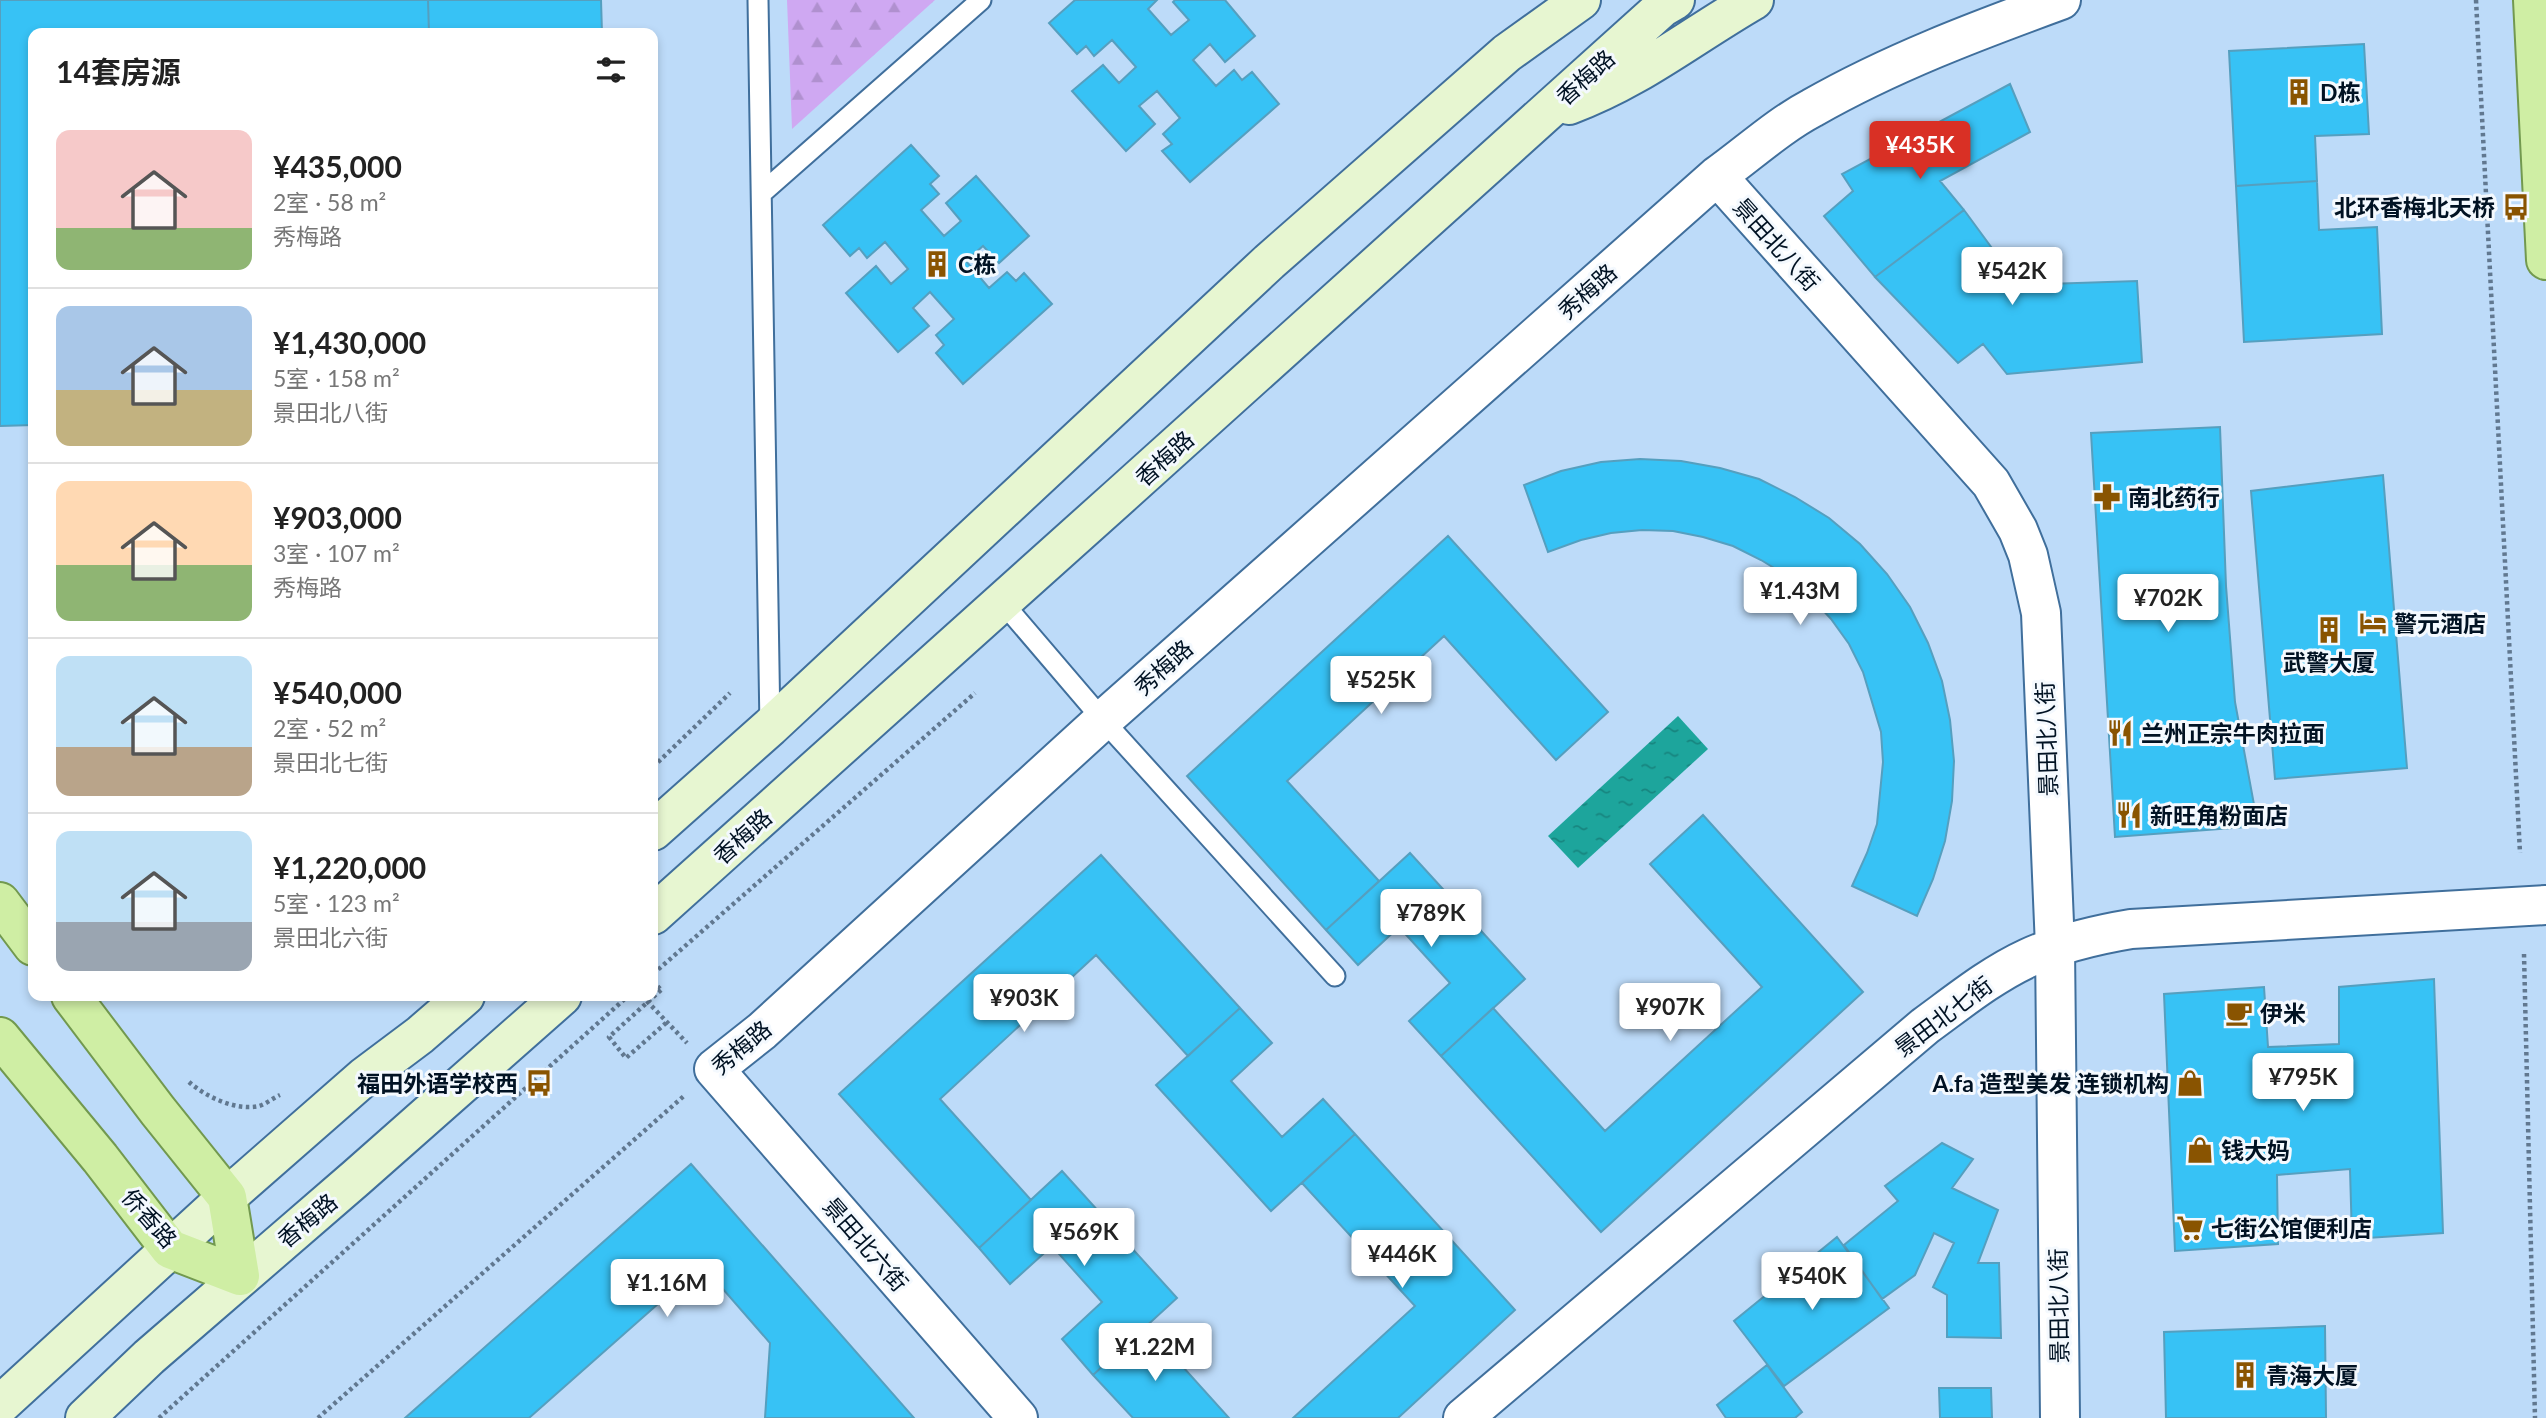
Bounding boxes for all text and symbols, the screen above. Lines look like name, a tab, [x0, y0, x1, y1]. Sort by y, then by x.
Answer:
street label: 香梅路	[1550, 44, 1620, 110]
icon: filters	[592, 51, 630, 89]
text: 14套房源	[56, 53, 181, 89]
building icon: D栋	[2284, 77, 2314, 107]
place label: D栋	[2320, 78, 2361, 106]
pin: ¥435K	[1871, 122, 1969, 181]
text: ¥435K	[1885, 130, 1955, 158]
text: ¥435,000	[273, 148, 402, 184]
icon: home	[112, 158, 196, 242]
text: 2室 · 58 m²	[273, 188, 386, 216]
street label: 景田北八街	[1728, 192, 1826, 296]
bus stop icon: 北环香梅北天桥	[2501, 192, 2531, 222]
place label: 北环香梅北天桥	[2334, 193, 2495, 221]
text: 秀梅路	[273, 222, 342, 250]
pin: ¥542K	[1963, 247, 2061, 307]
building icon: C栋	[922, 249, 952, 279]
place label: C栋	[958, 250, 996, 278]
text: ¥542K	[1977, 256, 2047, 284]
street label: 秀梅路	[1552, 258, 1622, 324]
text: ¥1,430,000	[273, 324, 426, 360]
icon: home	[112, 334, 196, 418]
text: 5室 · 158 m²	[273, 364, 400, 392]
text: 景田北八街	[273, 398, 388, 426]
street label: 香梅路	[1129, 425, 1199, 491]
pharmacy icon: 南北药行	[2092, 482, 2122, 512]
place label: 南北药行	[2128, 483, 2220, 511]
text: ¥903,000	[273, 499, 402, 535]
icon: home	[112, 509, 196, 593]
text: 3室 · 107 m²	[273, 539, 400, 567]
pin: ¥1.43M	[1743, 568, 1857, 627]
text: 秀梅路	[273, 573, 342, 601]
pin: ¥702K	[2119, 574, 2217, 634]
text: ¥1.43M	[1760, 576, 1840, 604]
text: ¥702K	[2133, 583, 2203, 611]
hotel icon: 警元酒店	[2358, 608, 2388, 638]
place label: 警元酒店	[2394, 609, 2486, 637]
building icon: 武警大厦	[2314, 615, 2344, 645]
street label: 秀梅路	[1128, 634, 1198, 700]
place label: 武警大厦	[2283, 648, 2375, 676]
pin: ¥525K	[1332, 656, 1430, 716]
text: ¥525K	[1346, 665, 1416, 693]
text: ¥540,000	[273, 674, 402, 710]
street label: 景田北八街	[2030, 681, 2062, 797]
icon: home	[112, 684, 196, 768]
text: 2室 · 52 m²	[273, 714, 386, 742]
restaurant icon: 兰州正宗牛肉拉面	[2105, 718, 2135, 748]
place label: 兰州正宗牛肉拉面	[2141, 719, 2325, 747]
text: 景田北七街	[273, 748, 388, 776]
restaurant icon: 新旺角粉面店	[2114, 800, 2144, 830]
place label: 新旺角粉面店	[2150, 801, 2288, 829]
street label: 香梅路	[707, 803, 777, 869]
text: ¥1,220,000	[273, 849, 426, 885]
icon: home	[112, 859, 196, 943]
text: 5室 · 123 m²	[273, 889, 400, 917]
pin: ¥789K	[1382, 890, 1480, 949]
text: ¥789K	[1396, 898, 1466, 926]
text: 景田北六街	[273, 923, 388, 951]
street label: 景田北七街	[1889, 970, 1997, 1062]
pin: ¥903K	[975, 974, 1073, 1034]
text: ¥903K	[989, 983, 1059, 1011]
pin: ¥907K	[1621, 984, 1719, 1043]
text: ¥907K	[1635, 992, 1705, 1020]
cafe icon: 伊米	[2224, 998, 2254, 1028]
place label: 伊米	[2260, 999, 2306, 1027]
street label: 秀梅路	[706, 1014, 776, 1080]
pin: ¥795K	[2254, 1054, 2352, 1113]
text: ¥795K	[2268, 1062, 2338, 1090]
bus stop icon: 福田外语学校西	[524, 1068, 554, 1098]
shop icon: A.fa 造型美发 连锁机构	[2175, 1068, 2205, 1098]
place label: 福田外语学校西	[357, 1069, 518, 1097]
place label: A.fa 造型美发 连锁机构	[1932, 1069, 2169, 1097]
shop icon: 钱大妈	[2185, 1135, 2215, 1165]
place label: 钱大妈	[2221, 1136, 2290, 1164]
street label: 侨香路	[117, 1183, 183, 1253]
street label: 香梅路	[272, 1187, 342, 1253]
street label: 景田北六街	[818, 1191, 914, 1297]
pin: ¥569K	[1035, 1208, 1133, 1268]
supermarket icon: 七街公馆便利店	[2175, 1213, 2205, 1243]
place label: 七街公馆便利店	[2211, 1214, 2372, 1242]
text: ¥569K	[1049, 1217, 1119, 1245]
pin: ¥446K	[1353, 1230, 1451, 1290]
text: ¥446K	[1367, 1239, 1437, 1267]
street label: 景田北八街	[2043, 1248, 2073, 1364]
pin: ¥540K	[1763, 1252, 1861, 1312]
pin: ¥1.16M	[610, 1260, 724, 1319]
text: ¥540K	[1777, 1261, 1847, 1289]
text: ¥1.16M	[627, 1268, 707, 1296]
pin: ¥1.22M	[1098, 1324, 1212, 1383]
text: ¥1.22M	[1115, 1332, 1195, 1360]
building icon: 青海大厦	[2230, 1360, 2260, 1390]
place label: 青海大厦	[2266, 1361, 2358, 1389]

